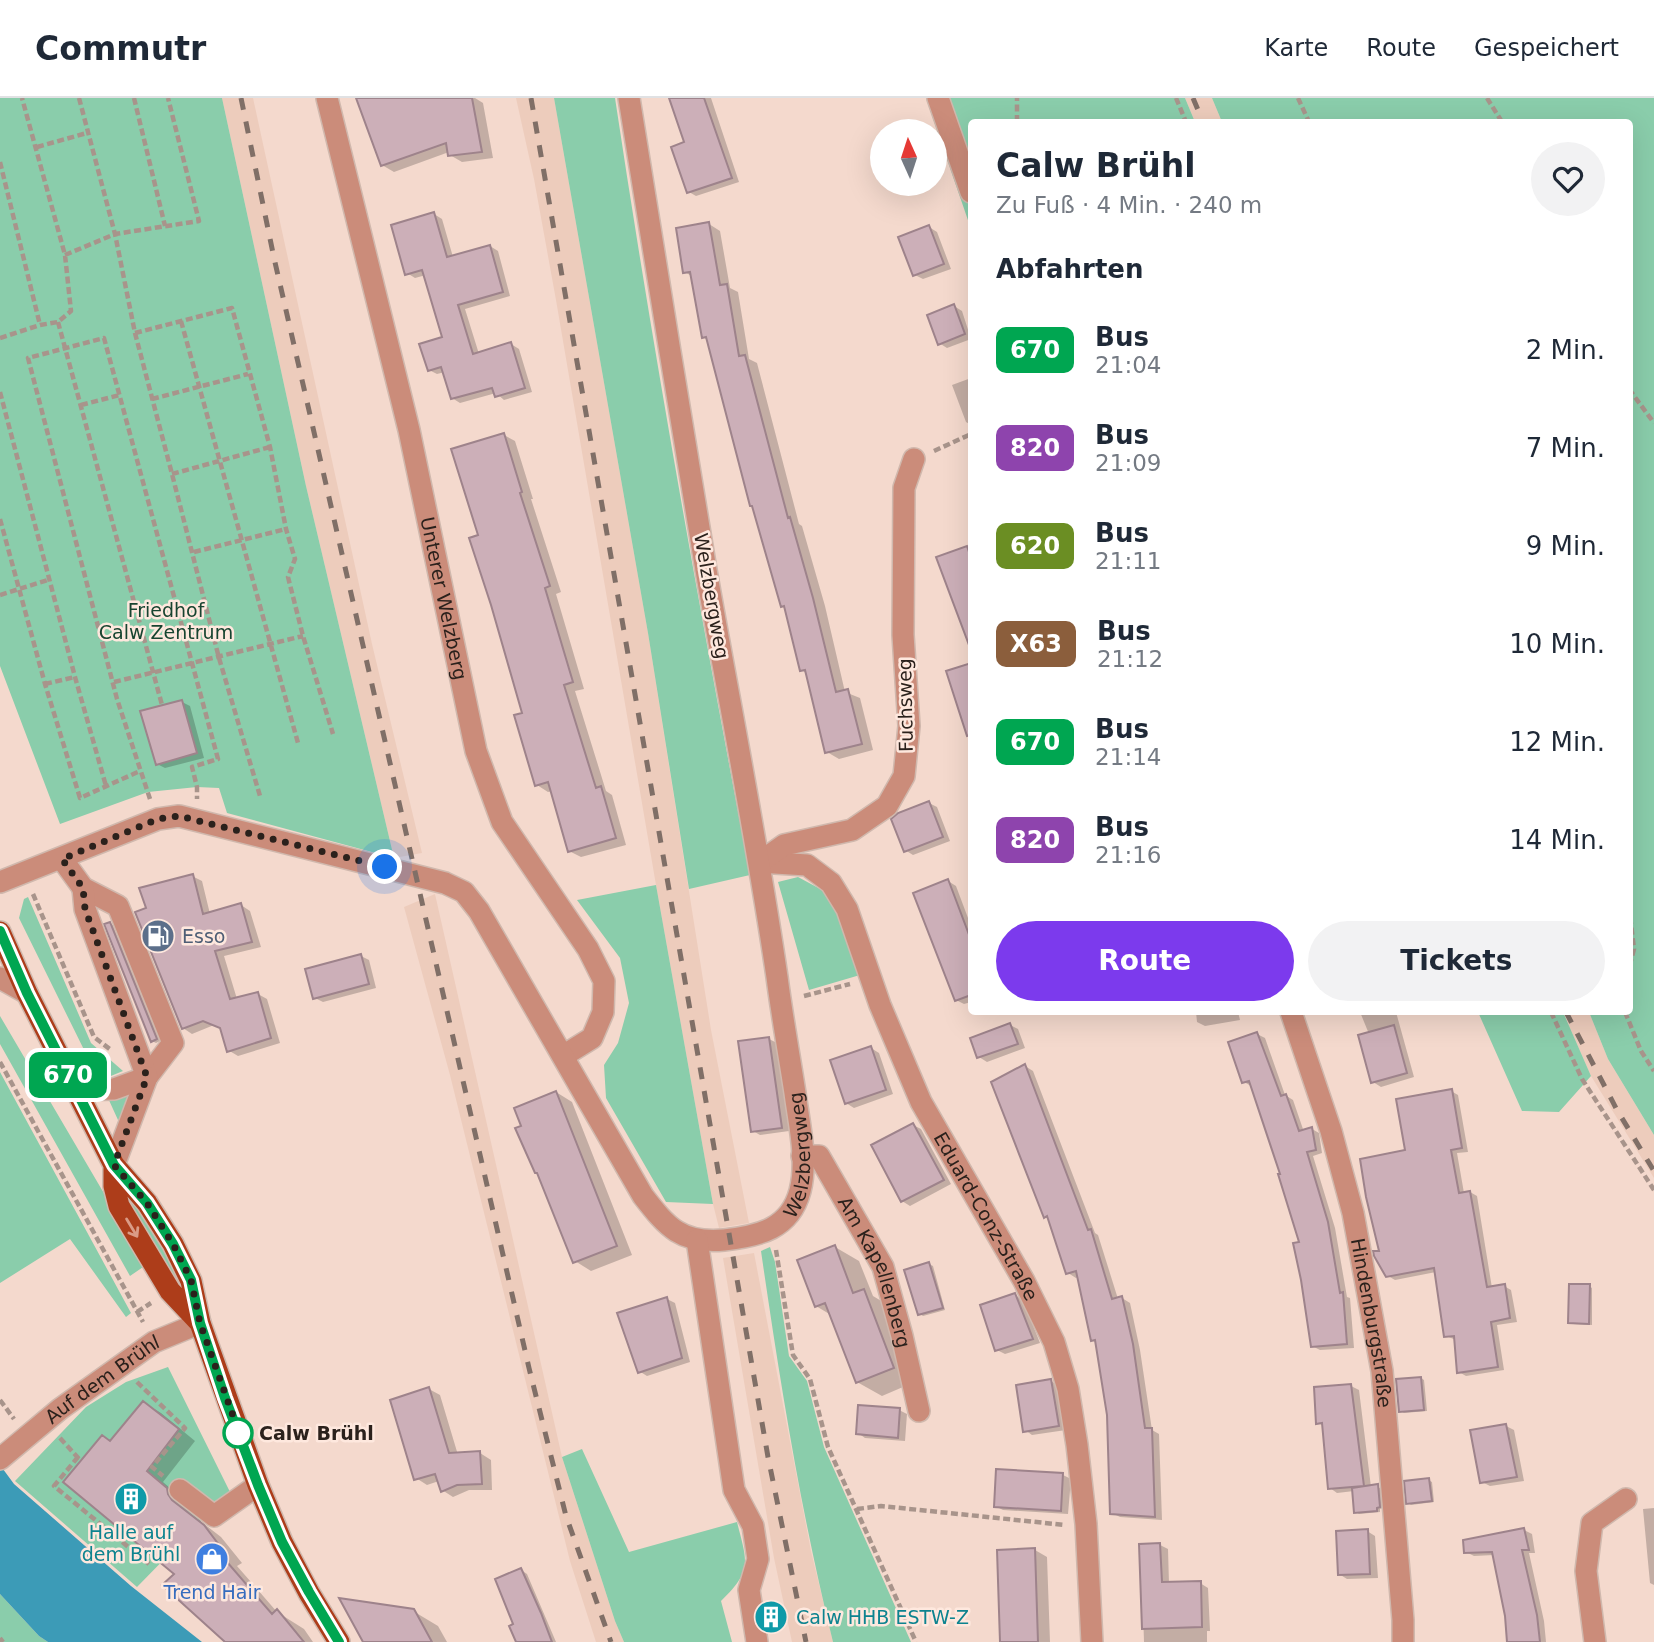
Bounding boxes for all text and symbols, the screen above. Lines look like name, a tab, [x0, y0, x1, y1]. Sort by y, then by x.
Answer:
text: Commutr	[35, 29, 206, 68]
text: Karte	[1264, 34, 1328, 62]
text: Route	[1366, 34, 1436, 62]
text: Gespeichert	[1474, 34, 1619, 62]
north arrow	[870, 119, 947, 196]
map controls	[870, 119, 947, 196]
button: heart	[1531, 142, 1605, 216]
text: Calw Brühl	[996, 146, 1196, 185]
text: Zu Fuß · 4 Min. · 240 m	[996, 192, 1262, 218]
text: Abfahrten	[996, 254, 1144, 284]
text: Bus	[1095, 322, 1149, 352]
text: 2 Min.	[1526, 335, 1605, 365]
text: 670	[1010, 336, 1060, 364]
text: 21:04	[1095, 352, 1161, 378]
text: Bus	[1095, 420, 1149, 450]
text: 7 Min.	[1526, 433, 1605, 463]
text: 820	[1010, 434, 1060, 462]
text: 21:09	[1095, 450, 1161, 476]
street label: Unterer Welzberg	[416, 515, 472, 682]
text: Bus	[1095, 518, 1149, 548]
street label: Welzbergweg	[690, 531, 734, 661]
text: 9 Min.	[1526, 531, 1605, 561]
text: 620	[1010, 532, 1060, 560]
text: 21:11	[1095, 548, 1161, 574]
park label: Friedhof Calw Zentrum	[99, 599, 233, 643]
text: Bus	[1097, 616, 1151, 646]
text: 10 Min.	[1509, 629, 1605, 659]
text: X63	[1010, 630, 1062, 658]
text: 21:12	[1097, 646, 1163, 672]
street label: Fuchsweg	[893, 658, 917, 752]
text: Bus	[1095, 714, 1149, 744]
text: 12 Min.	[1509, 727, 1605, 757]
text: 670	[1010, 728, 1060, 756]
text: 21:14	[1095, 744, 1161, 770]
text: Bus	[1095, 812, 1149, 842]
text: 14 Min.	[1509, 825, 1605, 855]
text: 820	[1010, 826, 1060, 854]
text: 21:16	[1095, 842, 1161, 868]
your location	[367, 849, 402, 884]
fuel station icon: Esso	[139, 917, 177, 955]
button: Route	[996, 921, 1294, 1001]
button: Tickets	[1308, 921, 1605, 1001]
place label: Esso	[182, 925, 225, 947]
line badge: 670	[28, 1052, 108, 1098]
text: 670	[43, 1061, 93, 1089]
street label: Welzbergweg	[779, 1091, 814, 1222]
street label: Eduard-Conz-Straße	[930, 1128, 1043, 1304]
street label: Am Kapellenberg	[834, 1193, 915, 1350]
one-way arrow	[126, 1218, 140, 1238]
street label: Hindenburgstraße	[1347, 1236, 1396, 1409]
street label: Auf dem Brühl	[40, 1330, 162, 1428]
marker: Calw Brühl	[223, 1418, 253, 1448]
place label: Calw Brühl	[259, 1422, 374, 1444]
building icon: Halle auf dem Brühl	[112, 1480, 150, 1518]
place label: Halle auf dem Brühl	[82, 1521, 180, 1565]
shop icon: Trend Hair	[193, 1540, 231, 1578]
place label: Trend Hair	[162, 1581, 261, 1603]
building icon: Calw HHB ESTW-Z	[752, 1598, 790, 1636]
place label: Calw HHB ESTW-Z	[796, 1606, 969, 1628]

